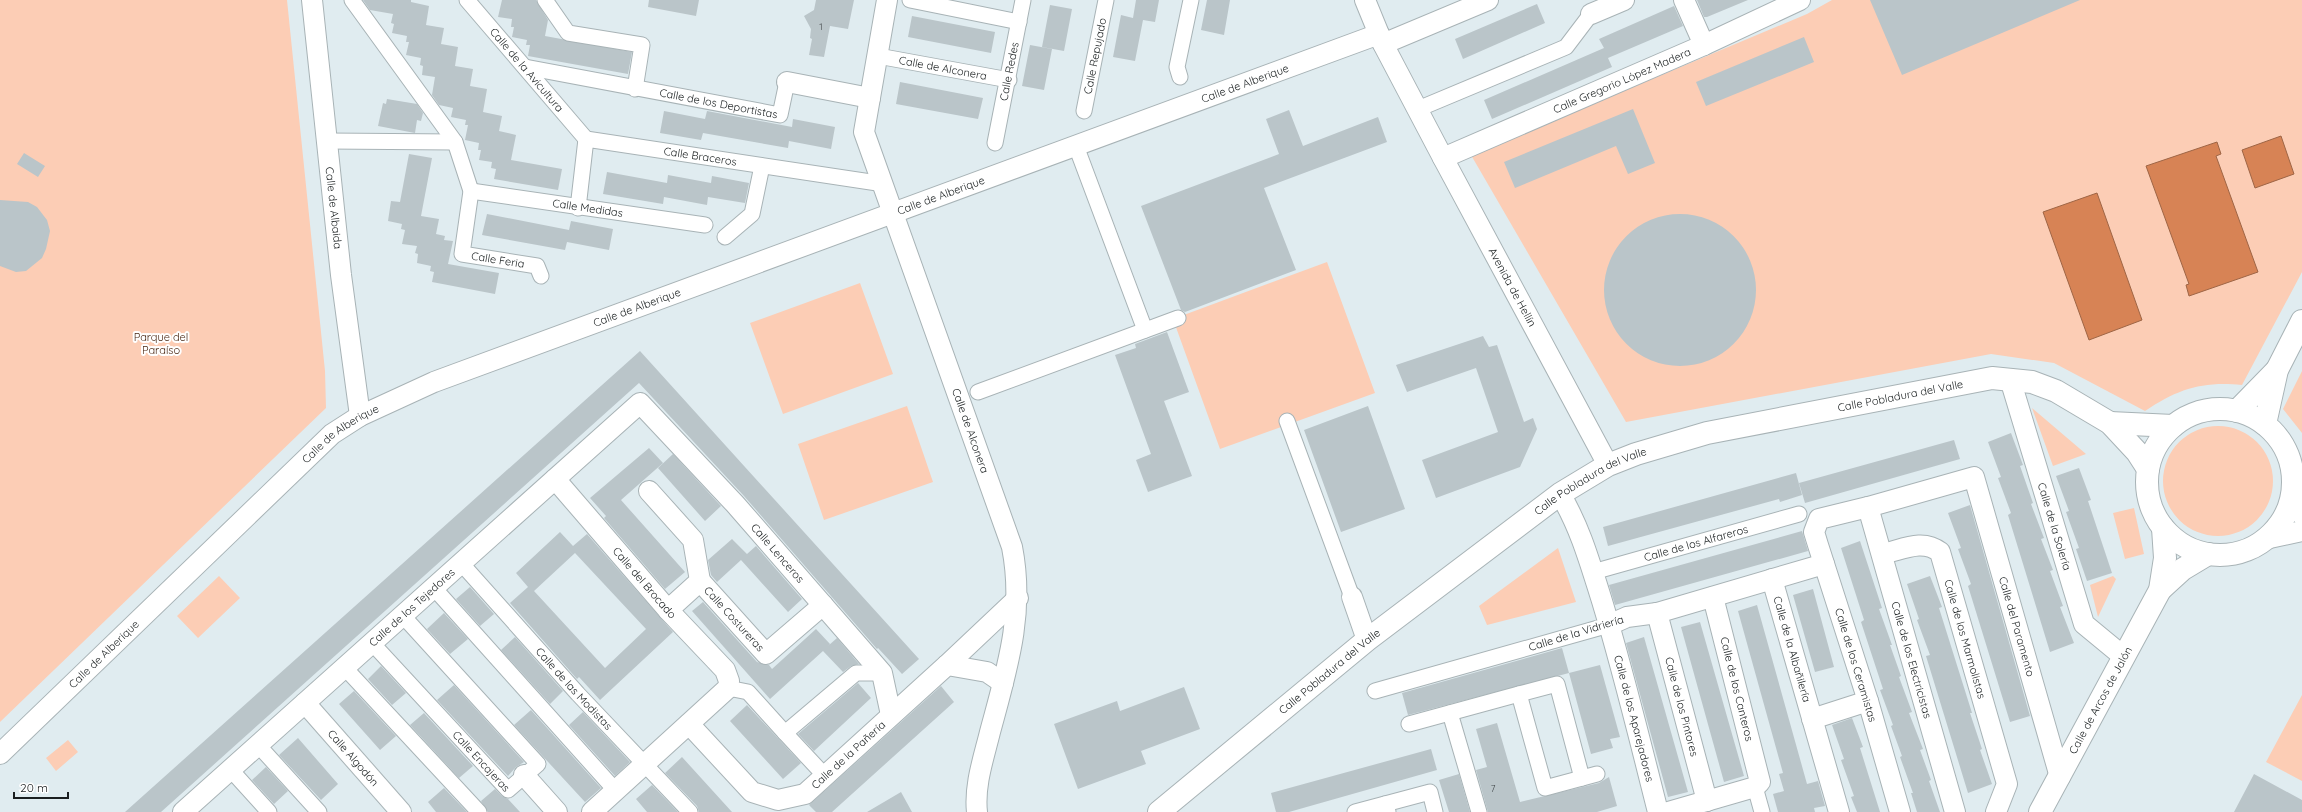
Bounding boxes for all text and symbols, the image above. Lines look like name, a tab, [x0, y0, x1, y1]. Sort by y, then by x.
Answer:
street label: Calle Repujado	[1080, 16, 1109, 95]
house number: 1	[819, 21, 823, 32]
street label: Calle de la Avicultura	[487, 25, 567, 115]
street label: Calle Redes	[996, 41, 1022, 102]
street label: Calle Gregorio López Madera	[1551, 45, 1693, 116]
street label: Calle de Alconera	[898, 53, 988, 83]
street label: Calle de Alberique	[1199, 61, 1291, 106]
street label: Calle de los Deportistas	[658, 85, 779, 121]
street label: Calle Braceros	[663, 144, 738, 169]
street label: Calle de Albaida	[323, 166, 345, 250]
street label: Calle de Alberique	[895, 173, 987, 218]
street label: Calle Medidas	[552, 196, 624, 220]
street label: Avenida de Hellín	[1485, 245, 1539, 329]
street label: Calle Feria	[470, 249, 526, 271]
street label: Calle de Alberique	[591, 285, 683, 330]
park label: Parque del Paraíso	[134, 330, 188, 357]
street label: Calle Pobladura del Valle	[1836, 377, 1964, 415]
street label: Calle de Alconera	[949, 386, 992, 475]
street label: Calle de Alberique	[299, 401, 381, 466]
street label: Calle Pobladura del Valle	[1531, 444, 1648, 518]
street label: Calle de la Solería	[2035, 481, 2074, 572]
street label: Calle Lenceros	[748, 520, 807, 586]
street label: Calle de los Alfareros	[1642, 522, 1750, 564]
street label: Calle del Brocado	[610, 544, 680, 622]
street label: Calle de los Tejedores	[366, 565, 458, 649]
street label: Calle del Paramento	[1996, 575, 2038, 678]
street label: Calle de los Marmolistas	[1941, 578, 1989, 700]
street label: Calle Costureras	[701, 583, 767, 654]
street label: Calle de la Albañilería	[1770, 594, 1814, 704]
street label: Calle de los Electricistas	[1888, 600, 1935, 720]
street label: Calle de los Ceramistas	[1832, 606, 1880, 724]
street label: Calle de la Vidriería	[1527, 612, 1625, 654]
street label: Calle de Alberique	[66, 617, 142, 691]
street label: Calle Pobladura del Valle	[1276, 625, 1383, 717]
street label: Calle de los Canteros	[1717, 635, 1757, 743]
street label: Calle de Arcos de Jalón	[2066, 644, 2135, 756]
street label: Calle de las Modistas	[533, 645, 615, 733]
street label: Calle de los Aparejadores	[1611, 654, 1657, 783]
street label: Calle de los Pintores	[1662, 656, 1702, 758]
street label: Calle de la Pañería	[808, 718, 888, 792]
street label: Calle Algodón	[325, 727, 382, 789]
street label: Calle Encajeras	[450, 728, 513, 795]
scale bar	[14, 774, 68, 800]
text: 20 m	[20, 780, 48, 795]
house number: 7	[1491, 783, 1496, 794]

